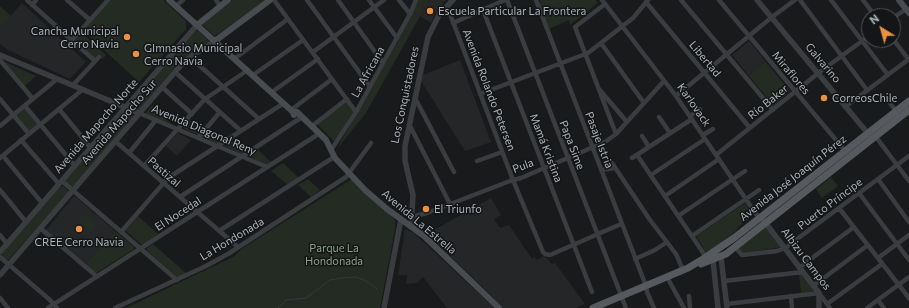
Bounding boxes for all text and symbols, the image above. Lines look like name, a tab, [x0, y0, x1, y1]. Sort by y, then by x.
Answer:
place label: Escuela Particular La Frontera	[438, 4, 586, 18]
marker: Escuela Particular La Frontera	[425, 6, 435, 16]
north arrow	[861, 8, 901, 48]
text: N	[867, 11, 881, 26]
place label: Cancha Municipal Cerro Navia	[31, 24, 119, 50]
street label: Avenida Rolando Petersen	[460, 27, 518, 153]
marker: Cancha Municipal Cerro Navia	[122, 32, 132, 42]
street label: Libertad	[686, 39, 724, 79]
street label: Galvarino	[803, 40, 843, 86]
place label: GImnasio Municipal Cerro Navia	[144, 41, 242, 67]
street label: La Africana	[349, 44, 387, 100]
street label: Los Conquistadores	[388, 45, 422, 145]
marker: GImnasio Municipal Cerro Navia	[131, 49, 141, 59]
street label: Miraflores	[769, 49, 813, 97]
street label: Avenida Mapocho Norte	[51, 76, 141, 176]
street label: Avenida Mapocho Sur	[78, 77, 160, 167]
street label: Karlovack	[674, 81, 714, 129]
street label: Río Baker	[745, 82, 791, 122]
place label: CorreosChile	[832, 91, 897, 105]
marker: CorreosChile	[819, 93, 829, 103]
street label: Avenida Diagonal Reny	[150, 102, 258, 158]
street label: Pasaje Istria	[582, 110, 616, 170]
street label: Mamá Kristina	[527, 112, 565, 184]
street label: Papa Sime	[557, 119, 587, 171]
street label: Avenida José Joaquín Pérez	[737, 132, 849, 224]
street label: Pastizal	[145, 154, 183, 190]
street label: Pula	[511, 156, 535, 176]
street label: Puerto Príncipe	[795, 175, 865, 233]
street label: Avenida La Estrella	[379, 187, 459, 257]
street label: El Nocedal	[152, 194, 204, 234]
place label: El Triunfo	[434, 202, 482, 216]
marker: El Triunfo	[421, 204, 431, 214]
street label: La Hondonada	[198, 215, 266, 263]
marker: CREE Cerro Navia	[74, 224, 84, 234]
street label: Albizu Campos	[778, 225, 834, 293]
place label: CREE Cerro Navia	[35, 235, 123, 249]
park label: Parque La Hondonada	[305, 241, 363, 267]

